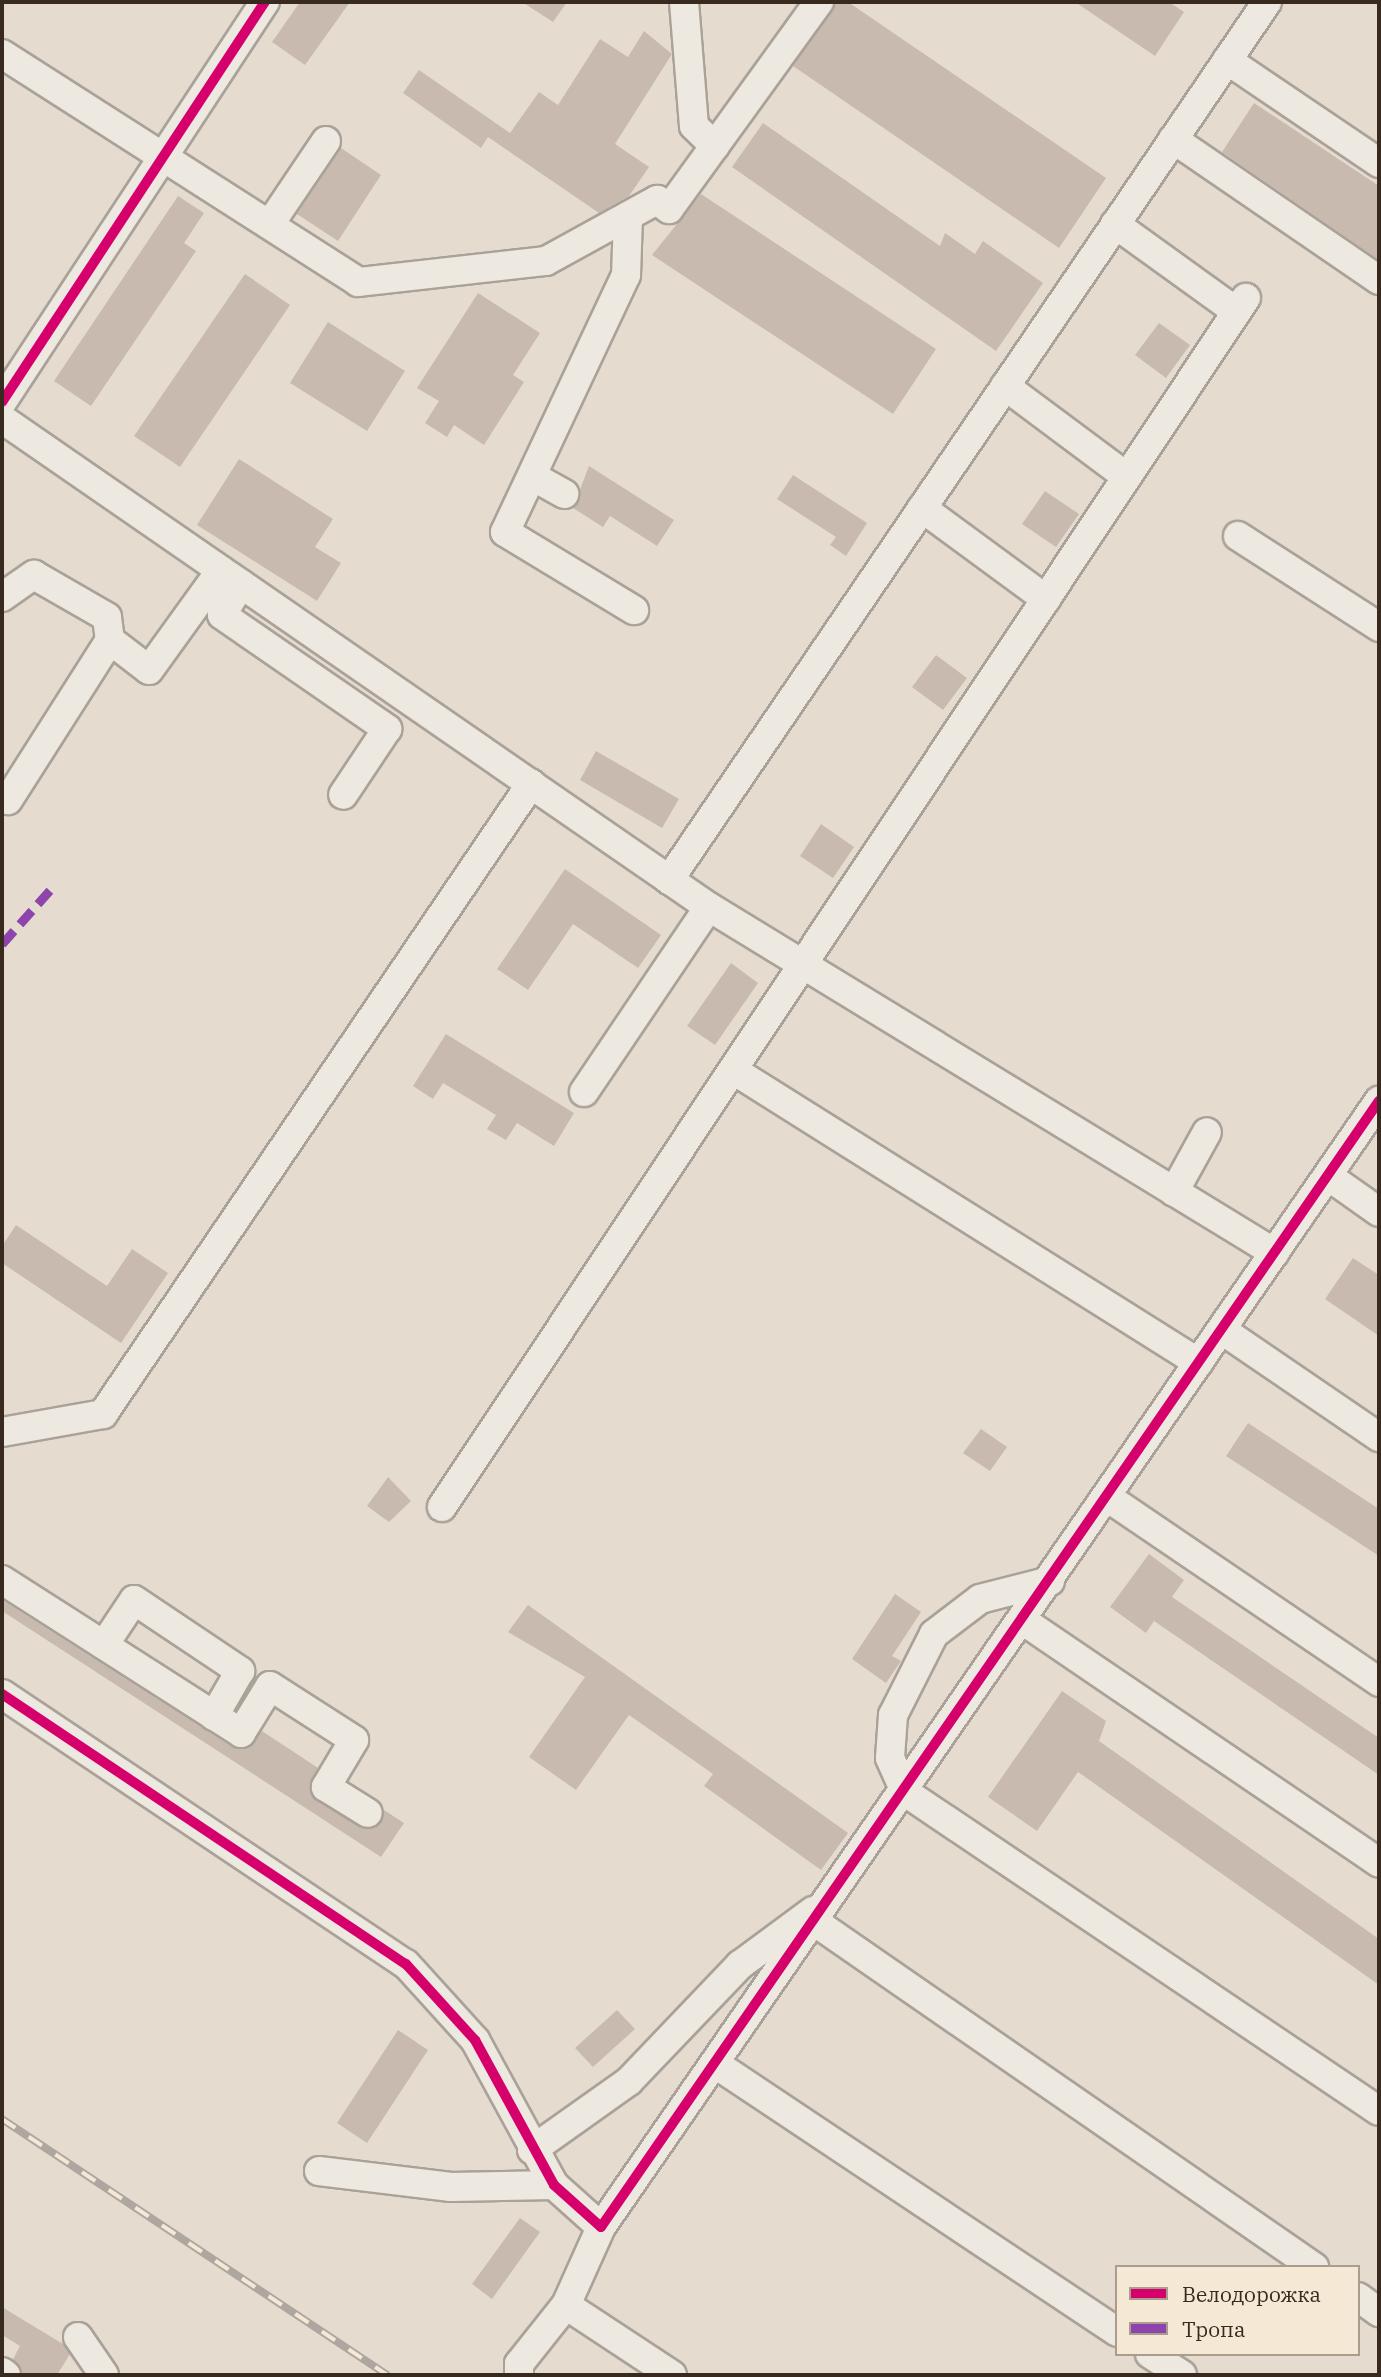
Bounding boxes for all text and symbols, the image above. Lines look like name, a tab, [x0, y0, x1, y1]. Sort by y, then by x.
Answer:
legend	[1115, 2265, 1360, 2356]
text: Велодорожка	[1182, 2280, 1321, 2308]
text: Тропа	[1182, 2315, 1245, 2343]

